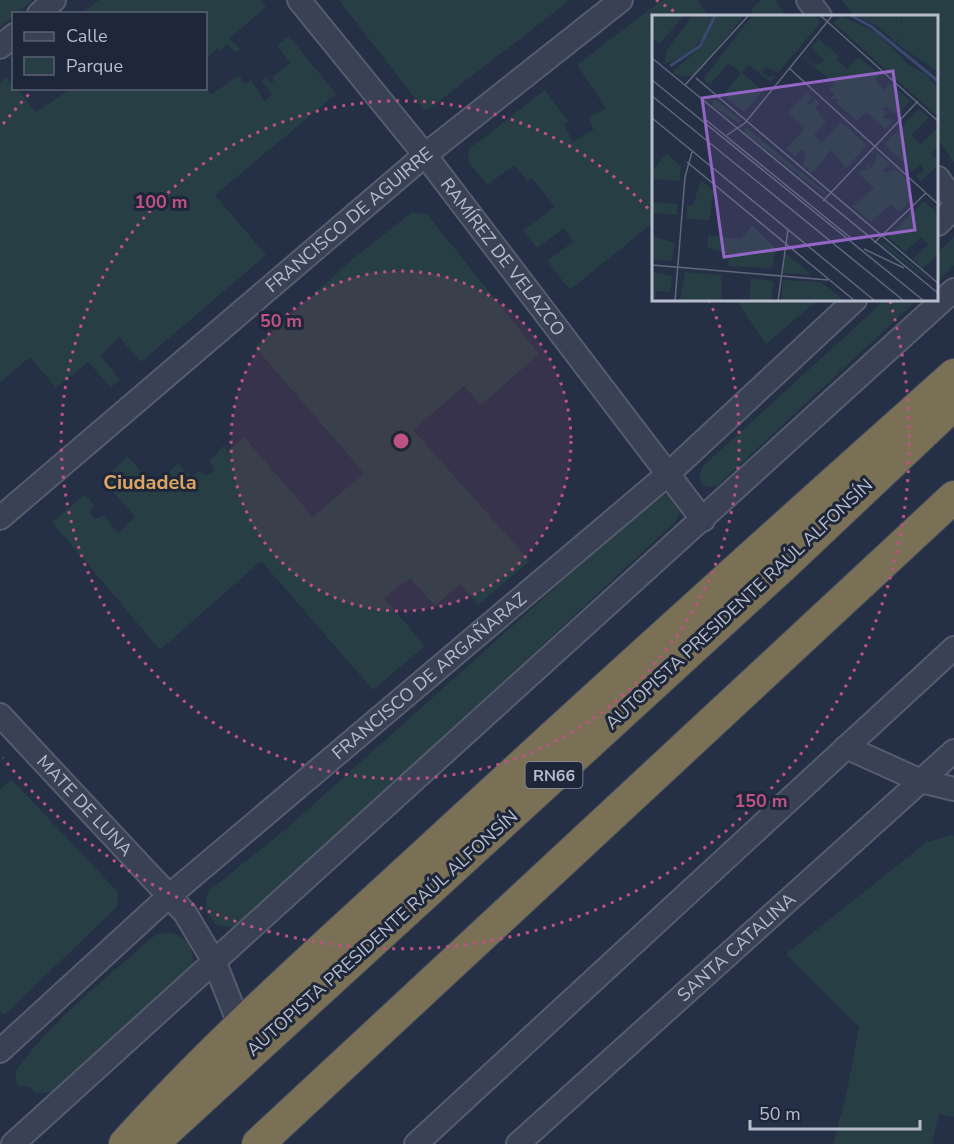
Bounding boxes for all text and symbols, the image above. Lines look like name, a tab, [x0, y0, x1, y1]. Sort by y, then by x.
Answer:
legend	[12, 12, 207, 90]
inset map	[652, 15, 939, 302]
text: Calle	[66, 24, 108, 48]
text: Parque	[66, 54, 123, 78]
street label: FRANCISCO DE AGUIRRE	[260, 142, 438, 298]
street label: RAMÍREZ DE VELAZCO	[435, 173, 571, 341]
text: 100 m	[134, 190, 188, 214]
text: 50 m	[260, 309, 302, 333]
centre of rings	[391, 431, 411, 451]
district label: Ciudadela	[103, 469, 197, 496]
street label: AUTOPISTA PRESIDENTE RAÚL ALFONSÍN	[600, 473, 878, 735]
street label: FRANCISCO DE ARGAÑARAZ	[327, 587, 532, 765]
street label: MATE DE LUNA	[31, 750, 138, 861]
road number: RN66	[526, 762, 582, 788]
text: 150 m	[734, 789, 788, 813]
street label: AUTOPISTA PRESIDENTE RAÚL ALFONSÍN	[241, 804, 523, 1062]
street label: SANTA CATALINA	[672, 887, 801, 1007]
scale bar	[750, 1093, 920, 1131]
text: 50 m	[759, 1102, 801, 1126]

